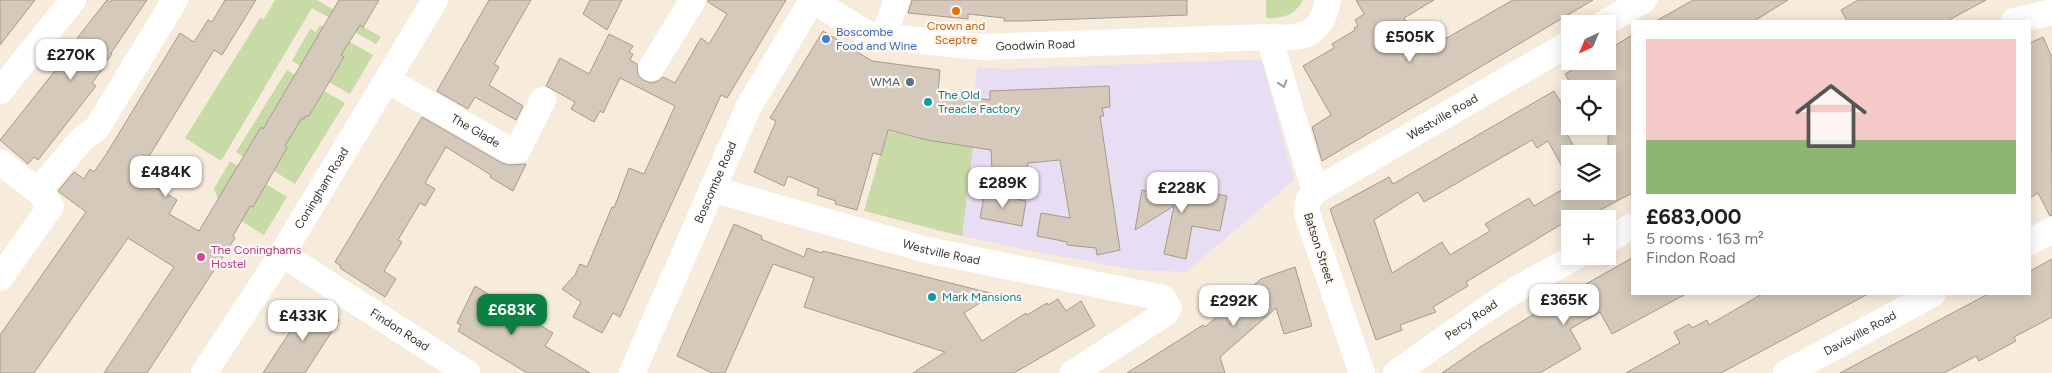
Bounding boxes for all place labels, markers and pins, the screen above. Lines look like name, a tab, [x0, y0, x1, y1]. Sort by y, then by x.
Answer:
marker: Crown and Sceptre	[950, 5, 962, 17]
place label: Crown and Sceptre	[927, 19, 985, 47]
pin: £505K	[1375, 20, 1445, 63]
place label: Boscombe Food and Wine	[836, 25, 917, 53]
marker: Boscombe Food and Wine	[820, 33, 832, 45]
pin: £270K	[36, 38, 106, 81]
place label: WMA	[870, 75, 900, 89]
marker: WMA	[904, 76, 916, 88]
place label: The Old Treacle Factory	[938, 88, 1021, 116]
marker: The Old Treacle Factory	[922, 96, 934, 108]
pin: £484K	[131, 156, 201, 198]
pin: £289K	[968, 166, 1038, 209]
pin: £228K	[1147, 172, 1217, 214]
place label: The Coninghams Hostel	[211, 243, 302, 271]
marker: The Coninghams Hostel	[195, 251, 207, 263]
pin: £292K	[1199, 284, 1269, 327]
pin: £365K	[1529, 284, 1599, 326]
place label: Mark Mansions	[942, 290, 1022, 304]
marker: Mark Mansions	[926, 291, 938, 303]
pin: £683K	[477, 294, 547, 336]
pin: £433K	[268, 300, 338, 342]

